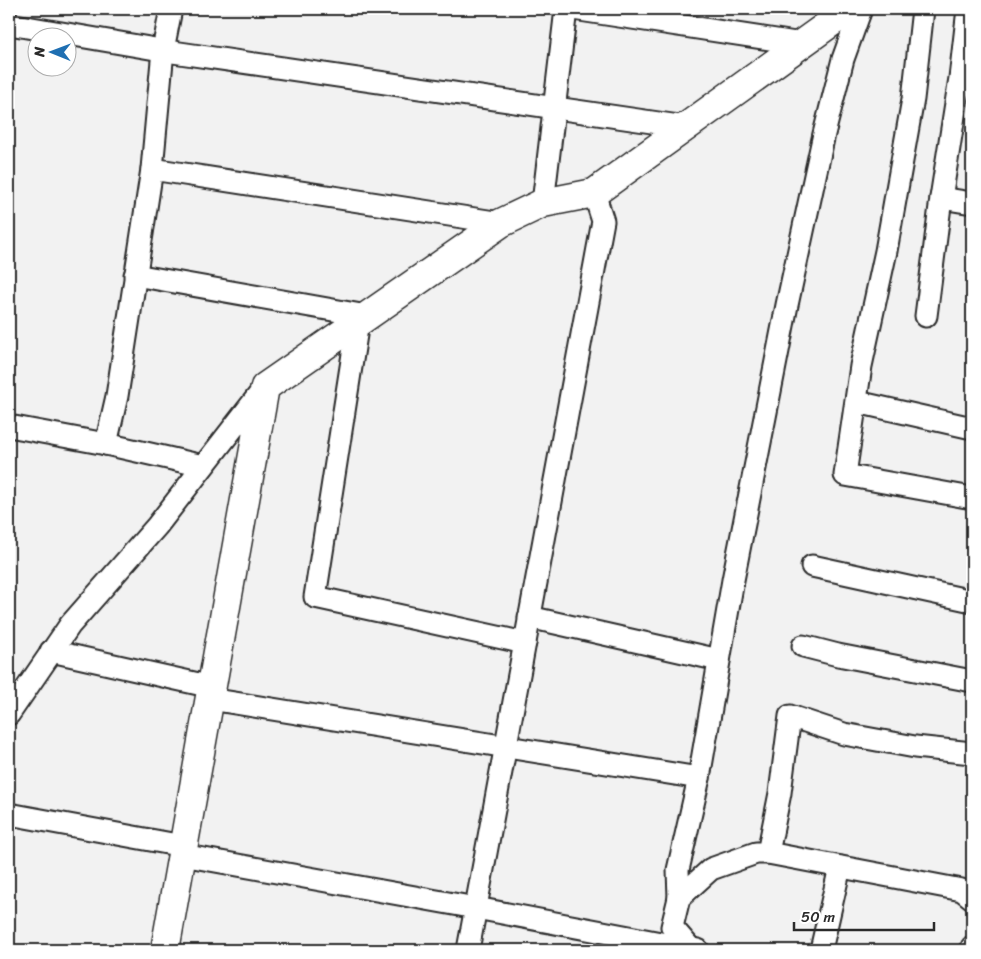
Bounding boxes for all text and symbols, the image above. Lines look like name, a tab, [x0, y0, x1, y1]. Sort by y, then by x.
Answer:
north arrow	[28, 28, 78, 78]
text: N	[27, 46, 52, 58]
scale bar	[794, 899, 934, 931]
text: 50 m	[801, 904, 836, 930]

